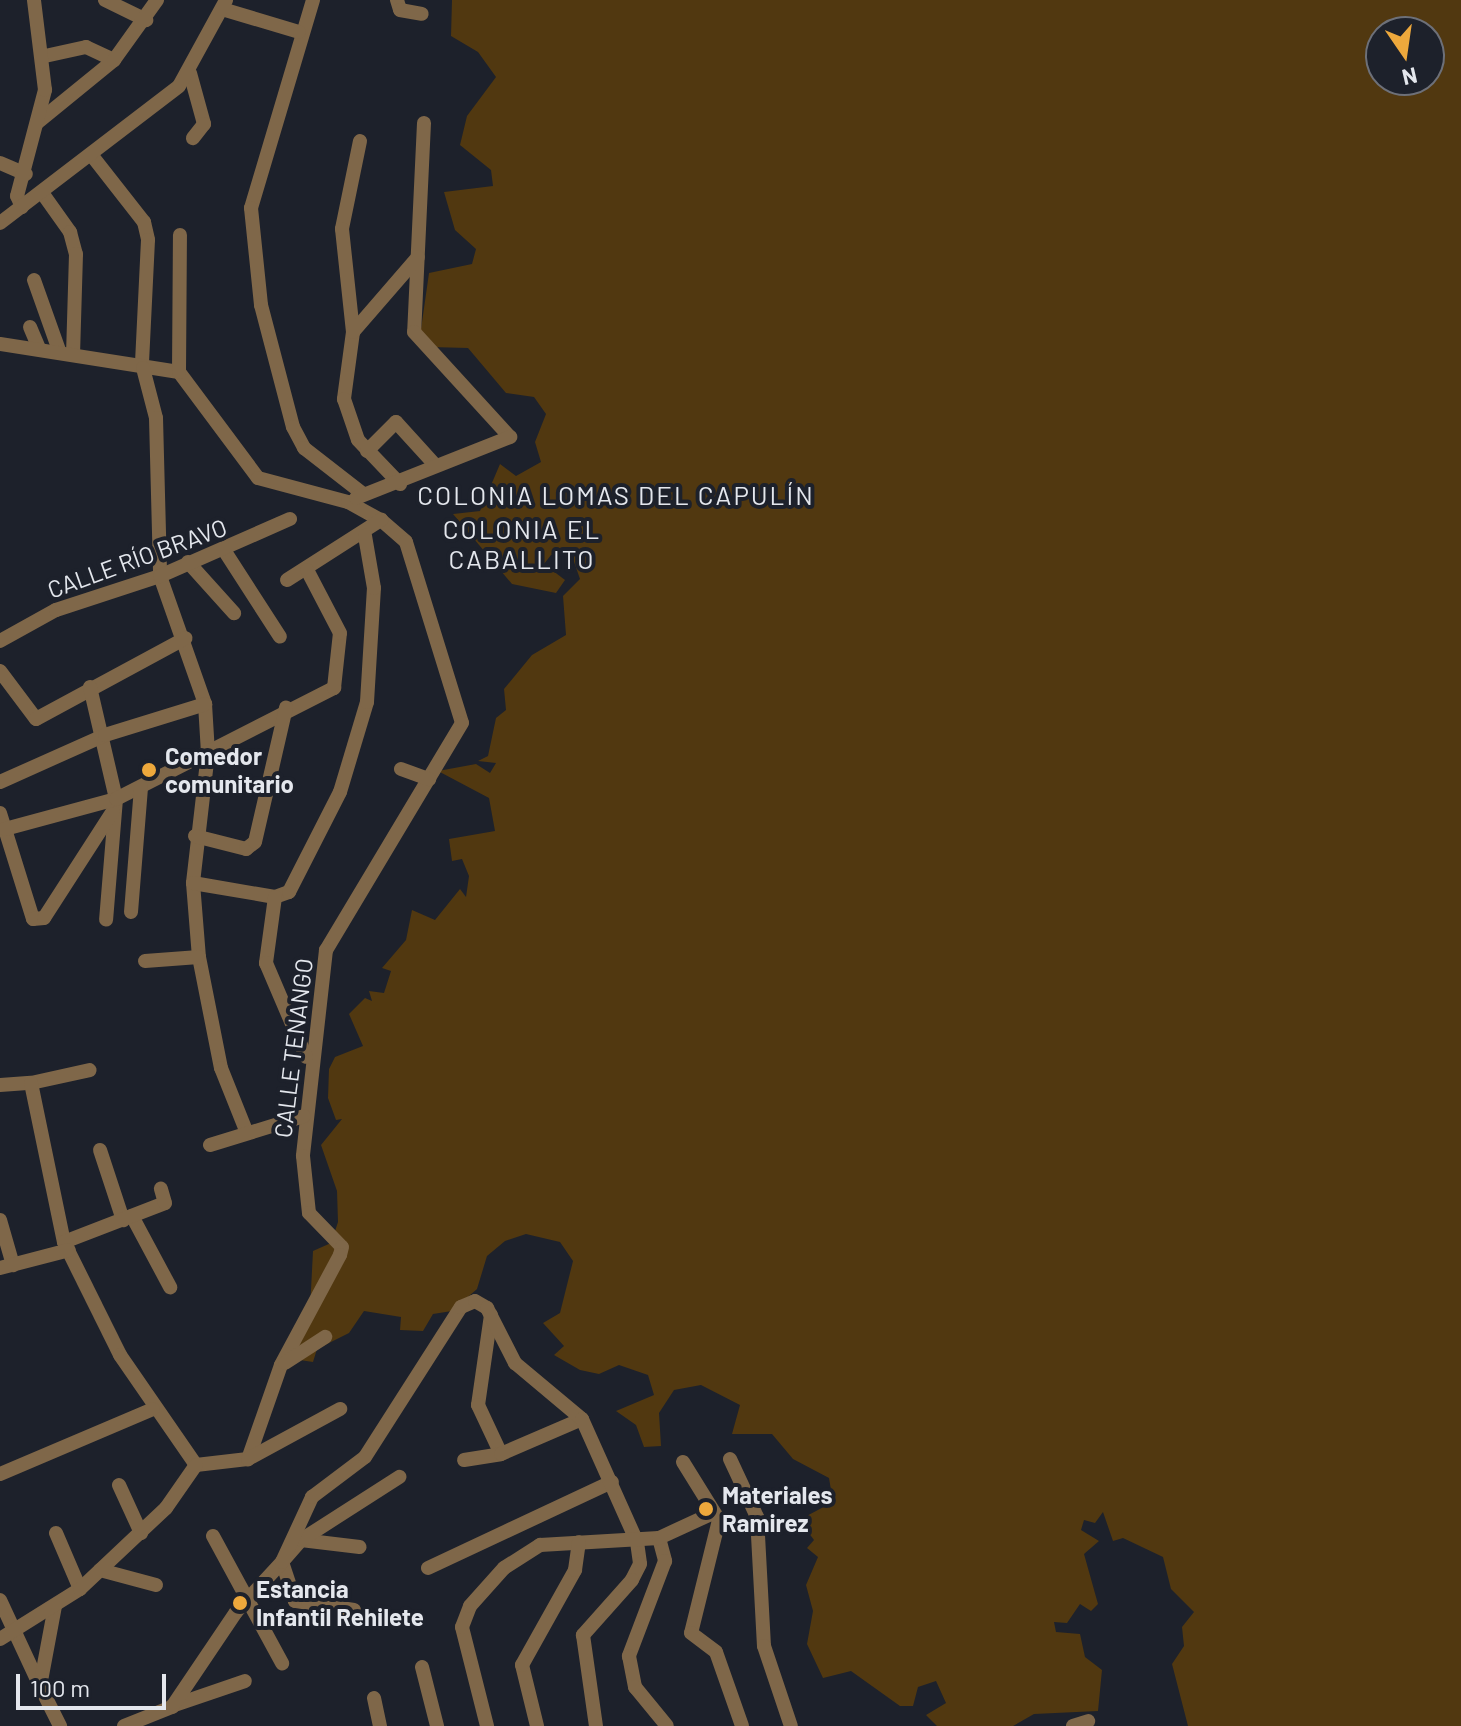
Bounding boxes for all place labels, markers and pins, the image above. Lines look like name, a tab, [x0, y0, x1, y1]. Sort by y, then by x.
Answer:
place label: Comedor comunitario	[165, 742, 294, 798]
marker: Comedor comunitario	[140, 761, 158, 779]
place label: Materiales Ramirez	[722, 1481, 832, 1537]
marker: Materiales Ramirez	[697, 1500, 715, 1518]
place label: Estancia Infantil Rehilete	[256, 1575, 424, 1631]
marker: Estancia Infantil Rehilete	[231, 1594, 249, 1612]

